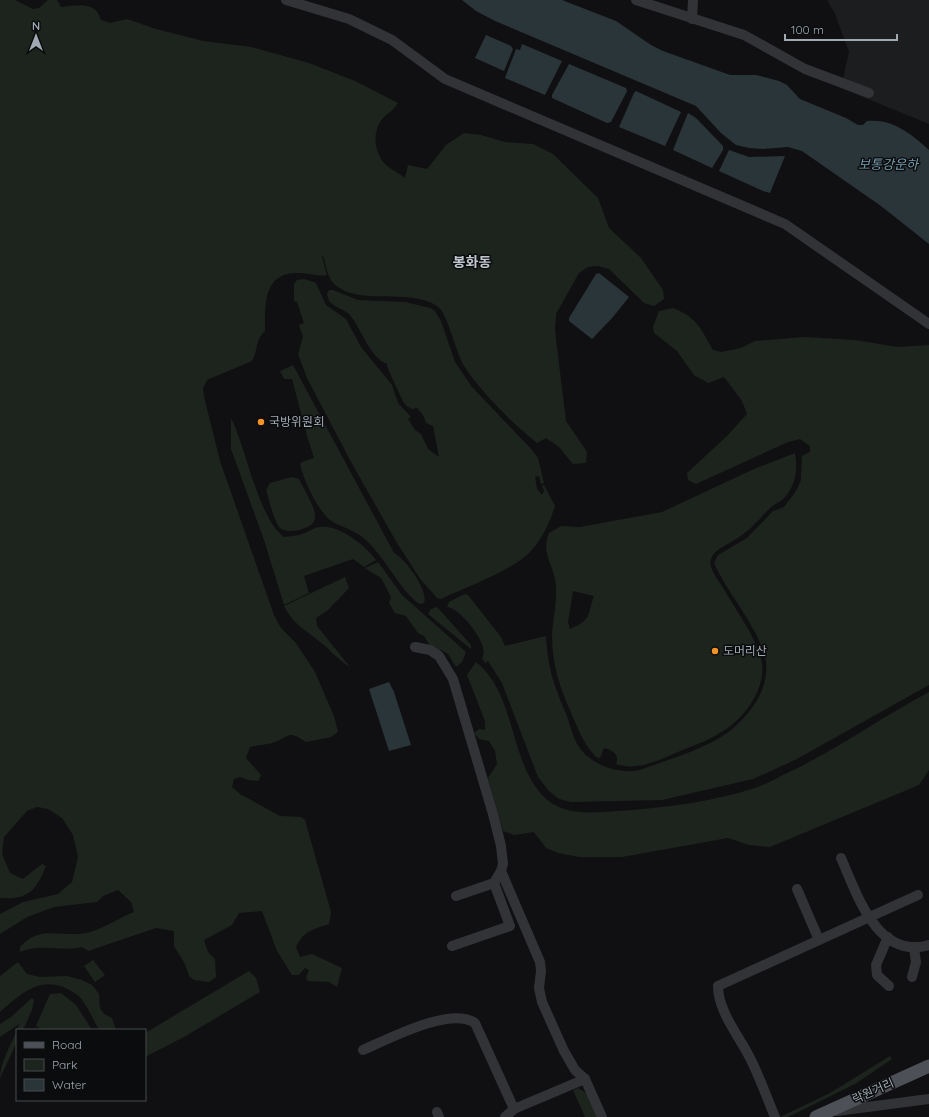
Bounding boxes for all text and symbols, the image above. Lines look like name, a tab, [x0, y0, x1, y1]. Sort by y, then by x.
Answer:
north arrow	[16, 16, 56, 56]
scale bar	[785, 16, 897, 42]
text: N	[32, 19, 40, 33]
text: 100 m	[791, 22, 824, 37]
water label: 보통강운하	[858, 156, 920, 172]
district label: 봉화동	[453, 253, 491, 271]
place label: 국방위원회	[269, 414, 324, 429]
marker: 국방위원회	[256, 417, 266, 427]
place label: 도머리산	[723, 643, 767, 658]
marker: 도머리산	[710, 646, 720, 656]
legend	[16, 1029, 146, 1101]
text: Road	[52, 1037, 82, 1052]
text: Park	[52, 1057, 77, 1072]
street label: 락원거리	[850, 1075, 896, 1106]
text: Water	[52, 1077, 87, 1092]

